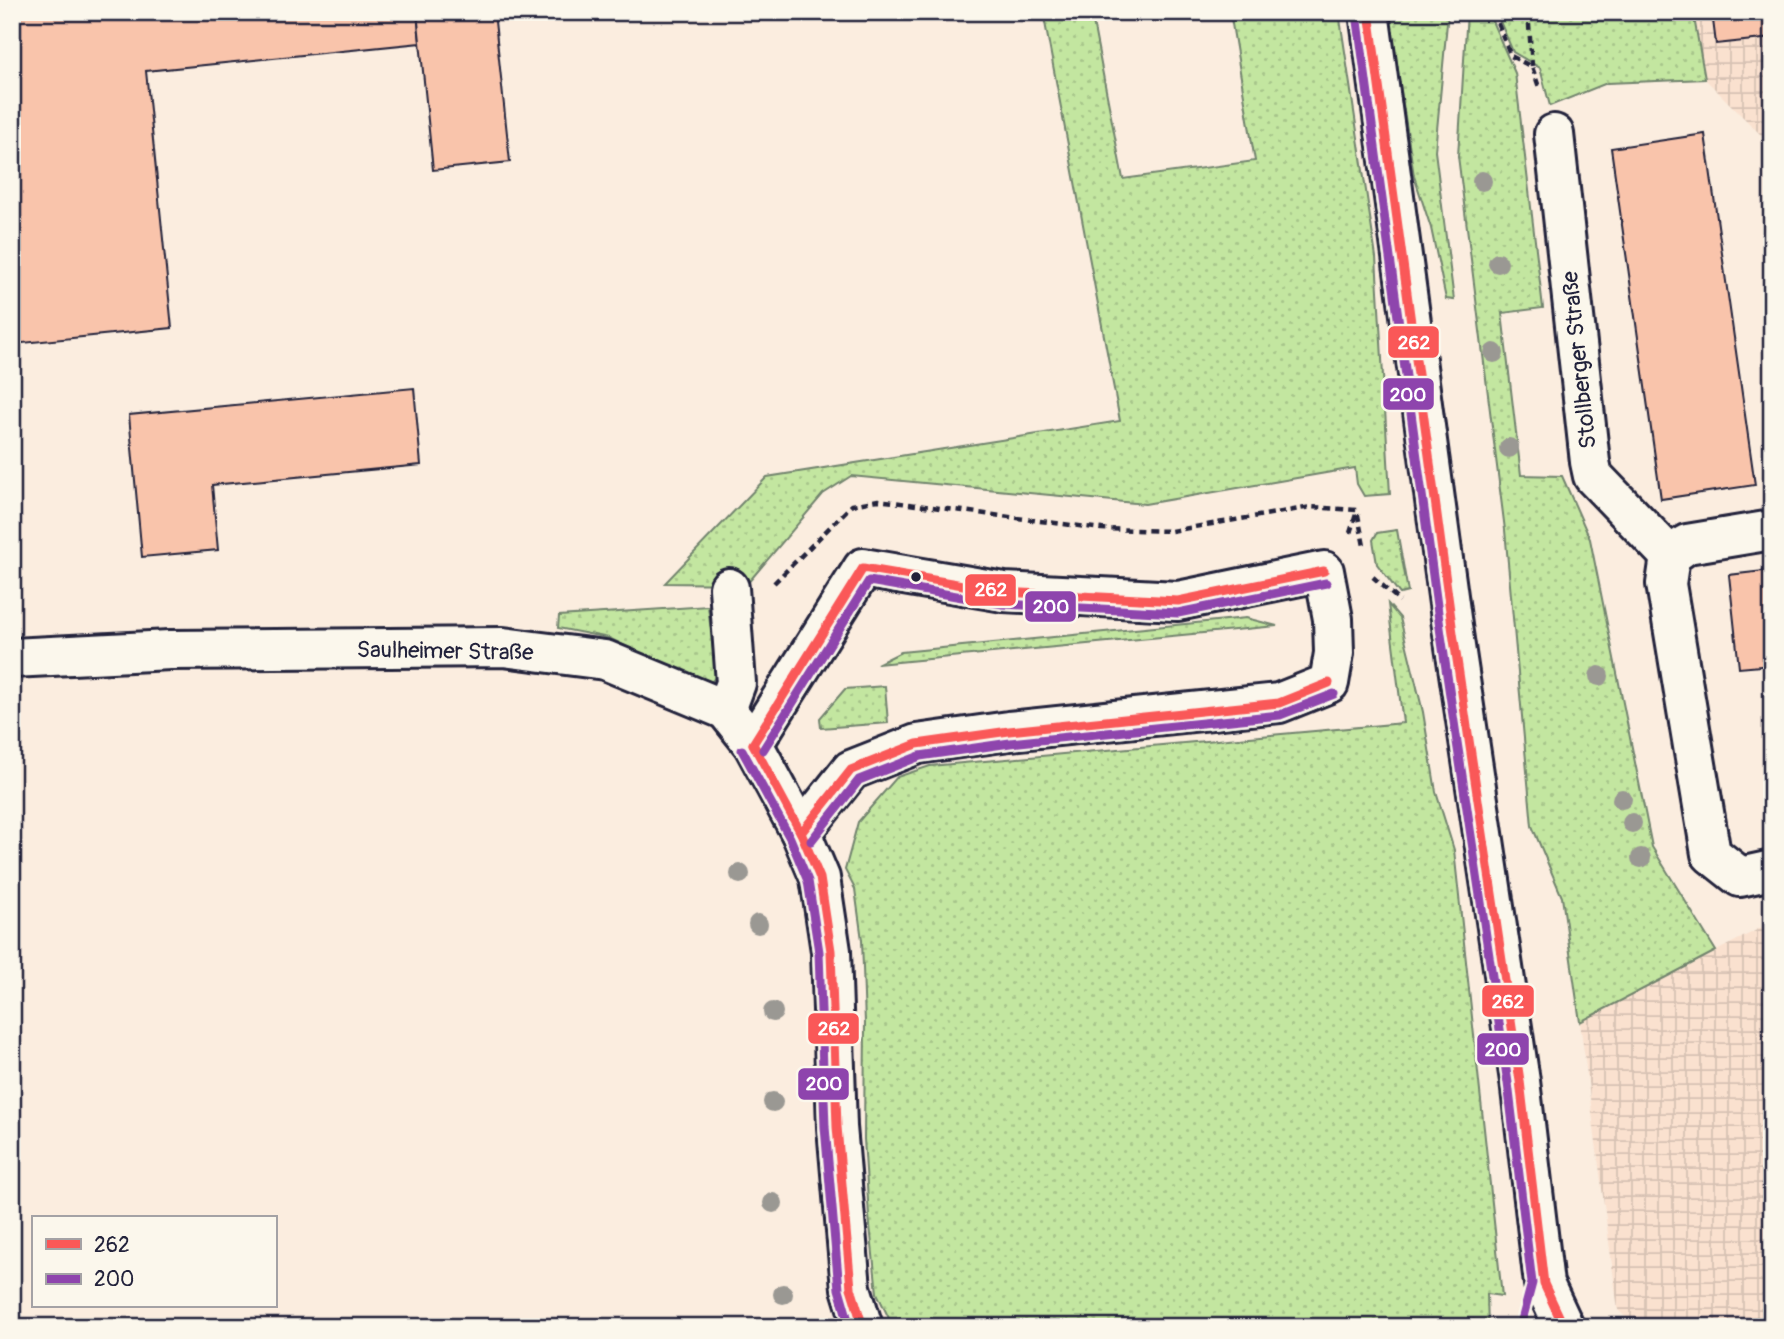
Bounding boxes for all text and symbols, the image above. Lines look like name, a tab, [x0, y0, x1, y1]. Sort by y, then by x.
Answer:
street label: Stollberger Straße	[1555, 269, 1603, 450]
line badge: 262	[1387, 325, 1440, 359]
text: 262	[1398, 331, 1431, 355]
line badge: 200	[1382, 377, 1435, 411]
text: 200	[1390, 383, 1426, 407]
unlabelled marker	[909, 570, 923, 584]
line badge: 262	[964, 573, 1017, 607]
text: 262	[975, 578, 1008, 602]
line badge: 200	[1024, 590, 1077, 623]
text: 200	[1033, 595, 1069, 619]
street label: Saulheimer Straße	[356, 635, 534, 667]
line badge: 262	[1481, 984, 1535, 1018]
text: 262	[1492, 990, 1525, 1014]
line badge: 262	[807, 1012, 860, 1045]
text: 262	[818, 1017, 851, 1041]
line badge: 200	[1476, 1032, 1530, 1066]
text: 200	[1485, 1038, 1521, 1062]
line badge: 200	[797, 1067, 850, 1101]
text: 200	[806, 1072, 842, 1096]
legend	[32, 1216, 276, 1308]
text: 262	[94, 1232, 130, 1259]
text: 200	[94, 1266, 134, 1293]

